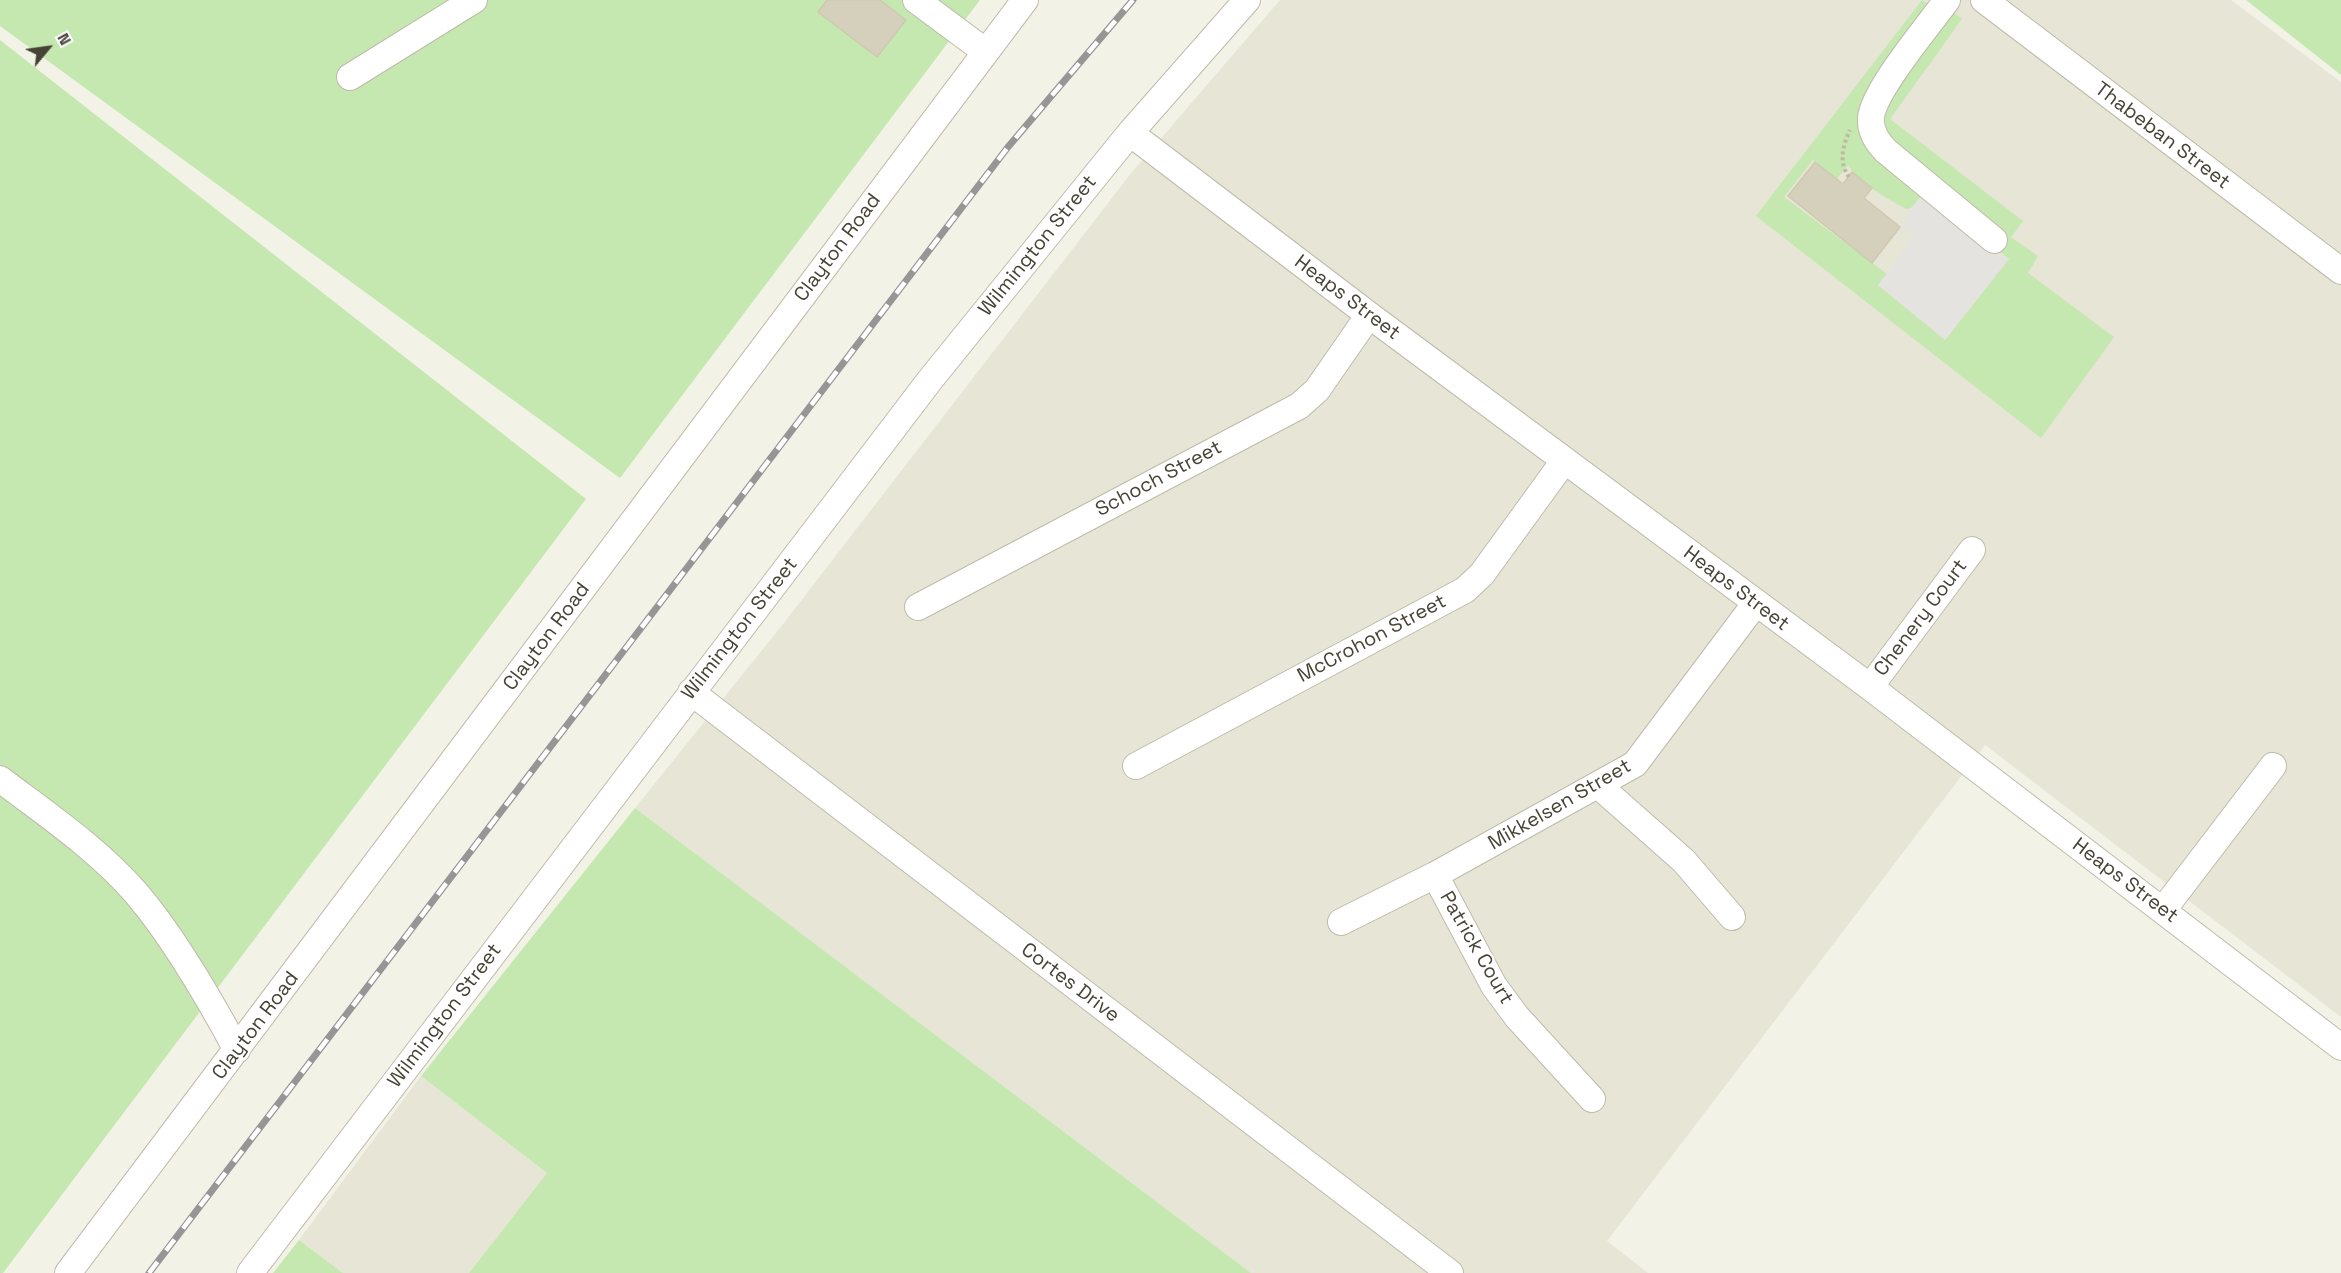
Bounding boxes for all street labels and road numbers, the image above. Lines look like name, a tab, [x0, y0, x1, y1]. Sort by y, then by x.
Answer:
street label: Thabeban Street	[2090, 77, 2234, 195]
street label: Wilmington Street	[974, 171, 1102, 321]
street label: Clayton Road	[790, 189, 886, 307]
street label: Heaps Street	[1289, 250, 1405, 346]
street label: Schoch Street	[1092, 436, 1226, 522]
street label: Heaps Street	[1678, 541, 1794, 637]
street label: Wilmington Street	[677, 553, 803, 705]
street label: Chenery Court	[1869, 555, 1973, 681]
street label: Clayton Road	[499, 578, 595, 696]
street label: McCrohon Street	[1294, 590, 1450, 688]
street label: Mikkelsen Street	[1484, 754, 1636, 856]
street label: Heaps Street	[2067, 833, 2183, 929]
street label: Patrick Court	[1434, 887, 1518, 1009]
street label: Cortes Drive	[1016, 938, 1124, 1028]
street label: Wilmington Street	[383, 939, 507, 1093]
street label: Clayton Road	[208, 967, 304, 1085]

